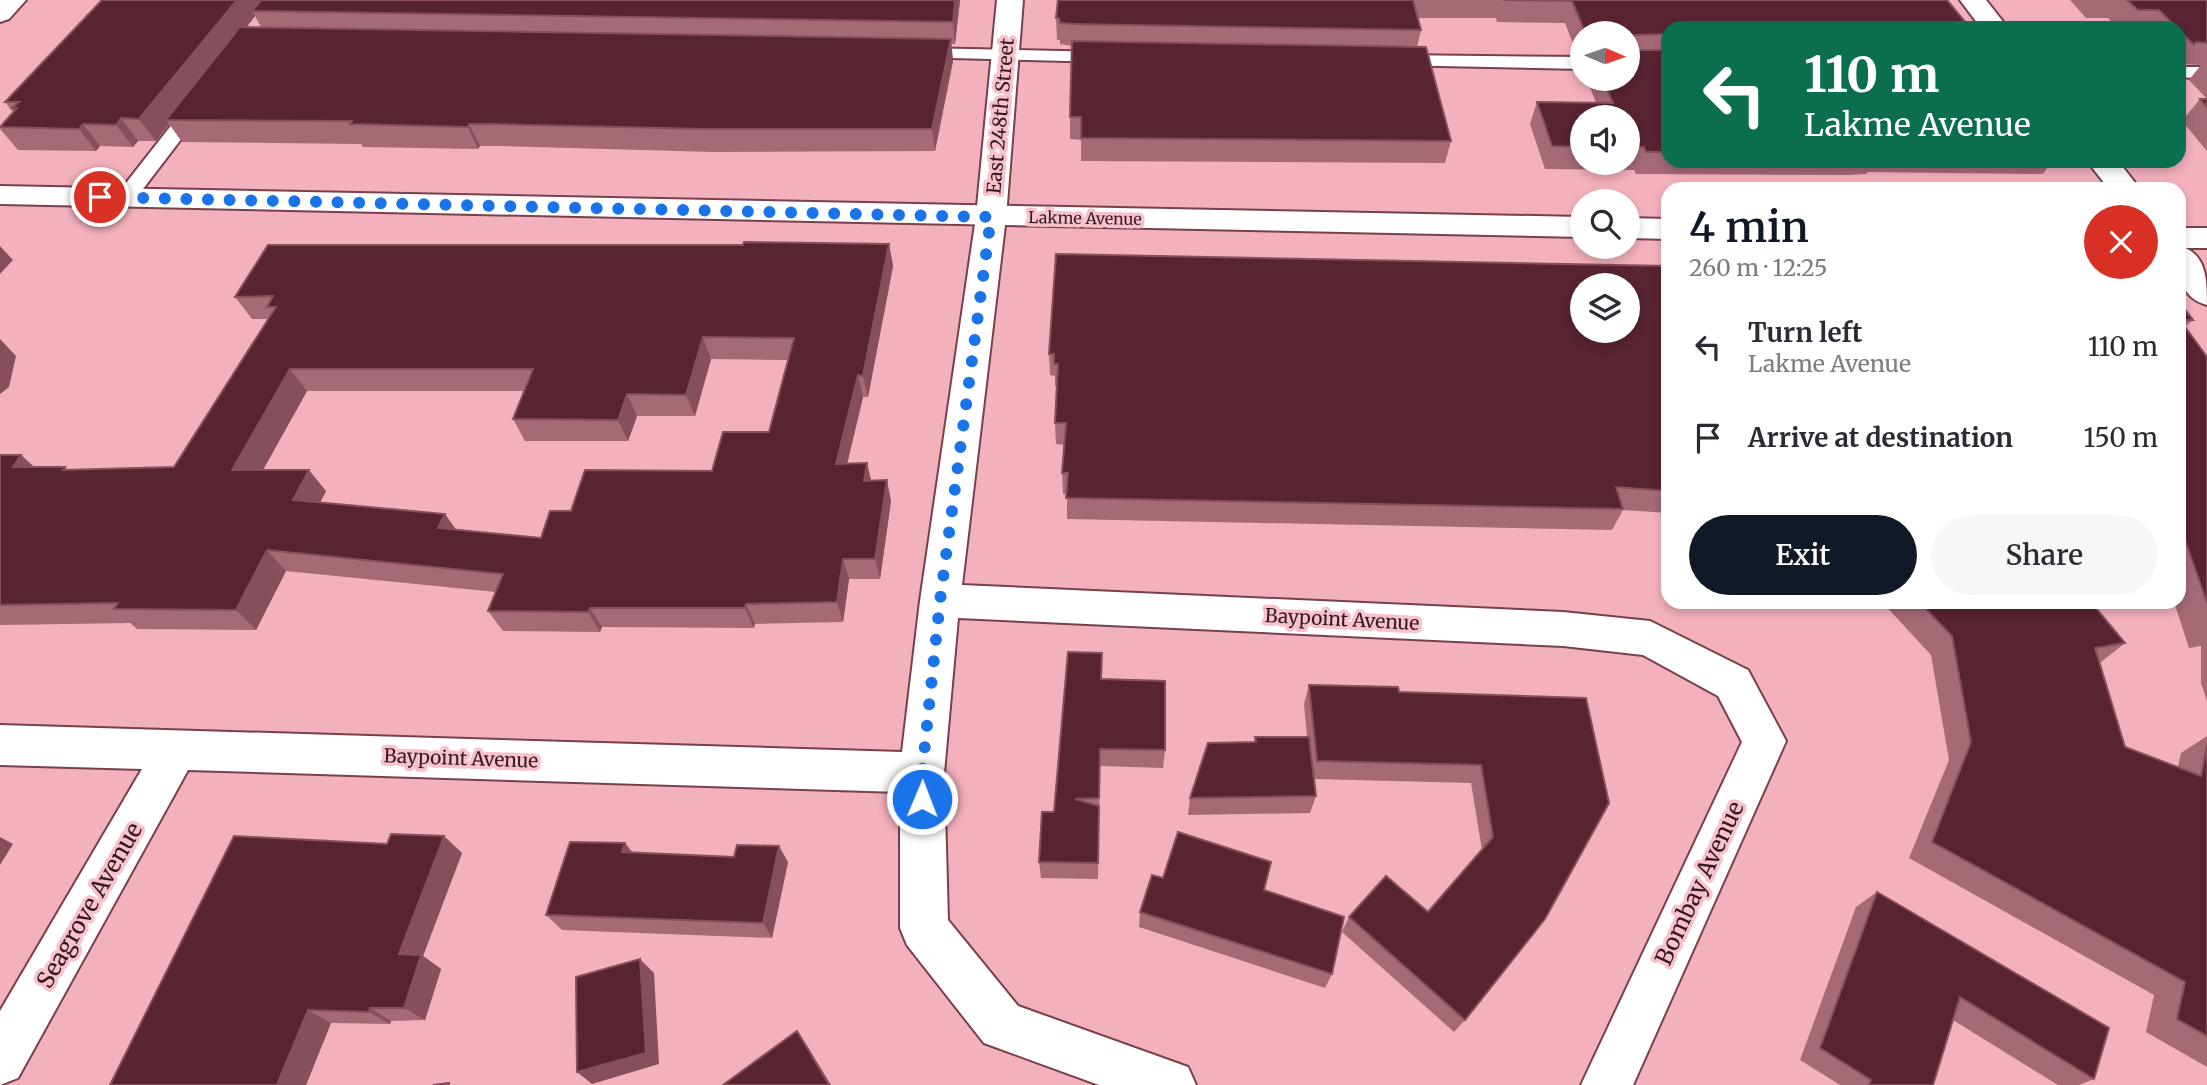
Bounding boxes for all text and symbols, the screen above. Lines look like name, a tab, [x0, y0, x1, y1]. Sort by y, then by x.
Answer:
north arrow	[1570, 21, 1640, 91]
map controls	[1570, 21, 1640, 343]
street label: East 248th Street	[981, 36, 1019, 195]
text: 110 m	[1804, 44, 1939, 105]
icon: left	[1689, 49, 1780, 140]
button: sound	[1570, 105, 1640, 175]
text: Lakme Avenue	[1804, 105, 2031, 145]
pin	[70, 167, 130, 227]
icon: arrive	[81, 178, 119, 216]
button: search	[1570, 189, 1640, 259]
text: 4 min	[1689, 201, 1809, 253]
button: close	[2084, 205, 2158, 279]
street label: Lakme Avenue	[1028, 207, 1142, 229]
text: 260 m · 12:25	[1689, 253, 1827, 282]
button: layers	[1570, 273, 1640, 343]
text: Turn left	[1748, 316, 1862, 349]
icon: left	[1689, 328, 1727, 366]
text: 110 m	[2088, 330, 2158, 363]
text: Lakme Avenue	[1748, 349, 1911, 378]
icon: arrive	[1689, 419, 1727, 457]
text: Arrive at destination	[1748, 421, 2013, 454]
text: 150 m	[2084, 421, 2158, 454]
button: Exit	[1689, 515, 1917, 595]
button: Share	[1931, 515, 2158, 595]
street label: Baypoint Avenue	[1264, 603, 1420, 635]
street label: Baypoint Avenue	[383, 743, 539, 773]
position arrow	[885, 762, 959, 836]
street label: Bombay Avenue	[1648, 796, 1750, 970]
street label: Seagrove Avenue	[30, 817, 148, 993]

